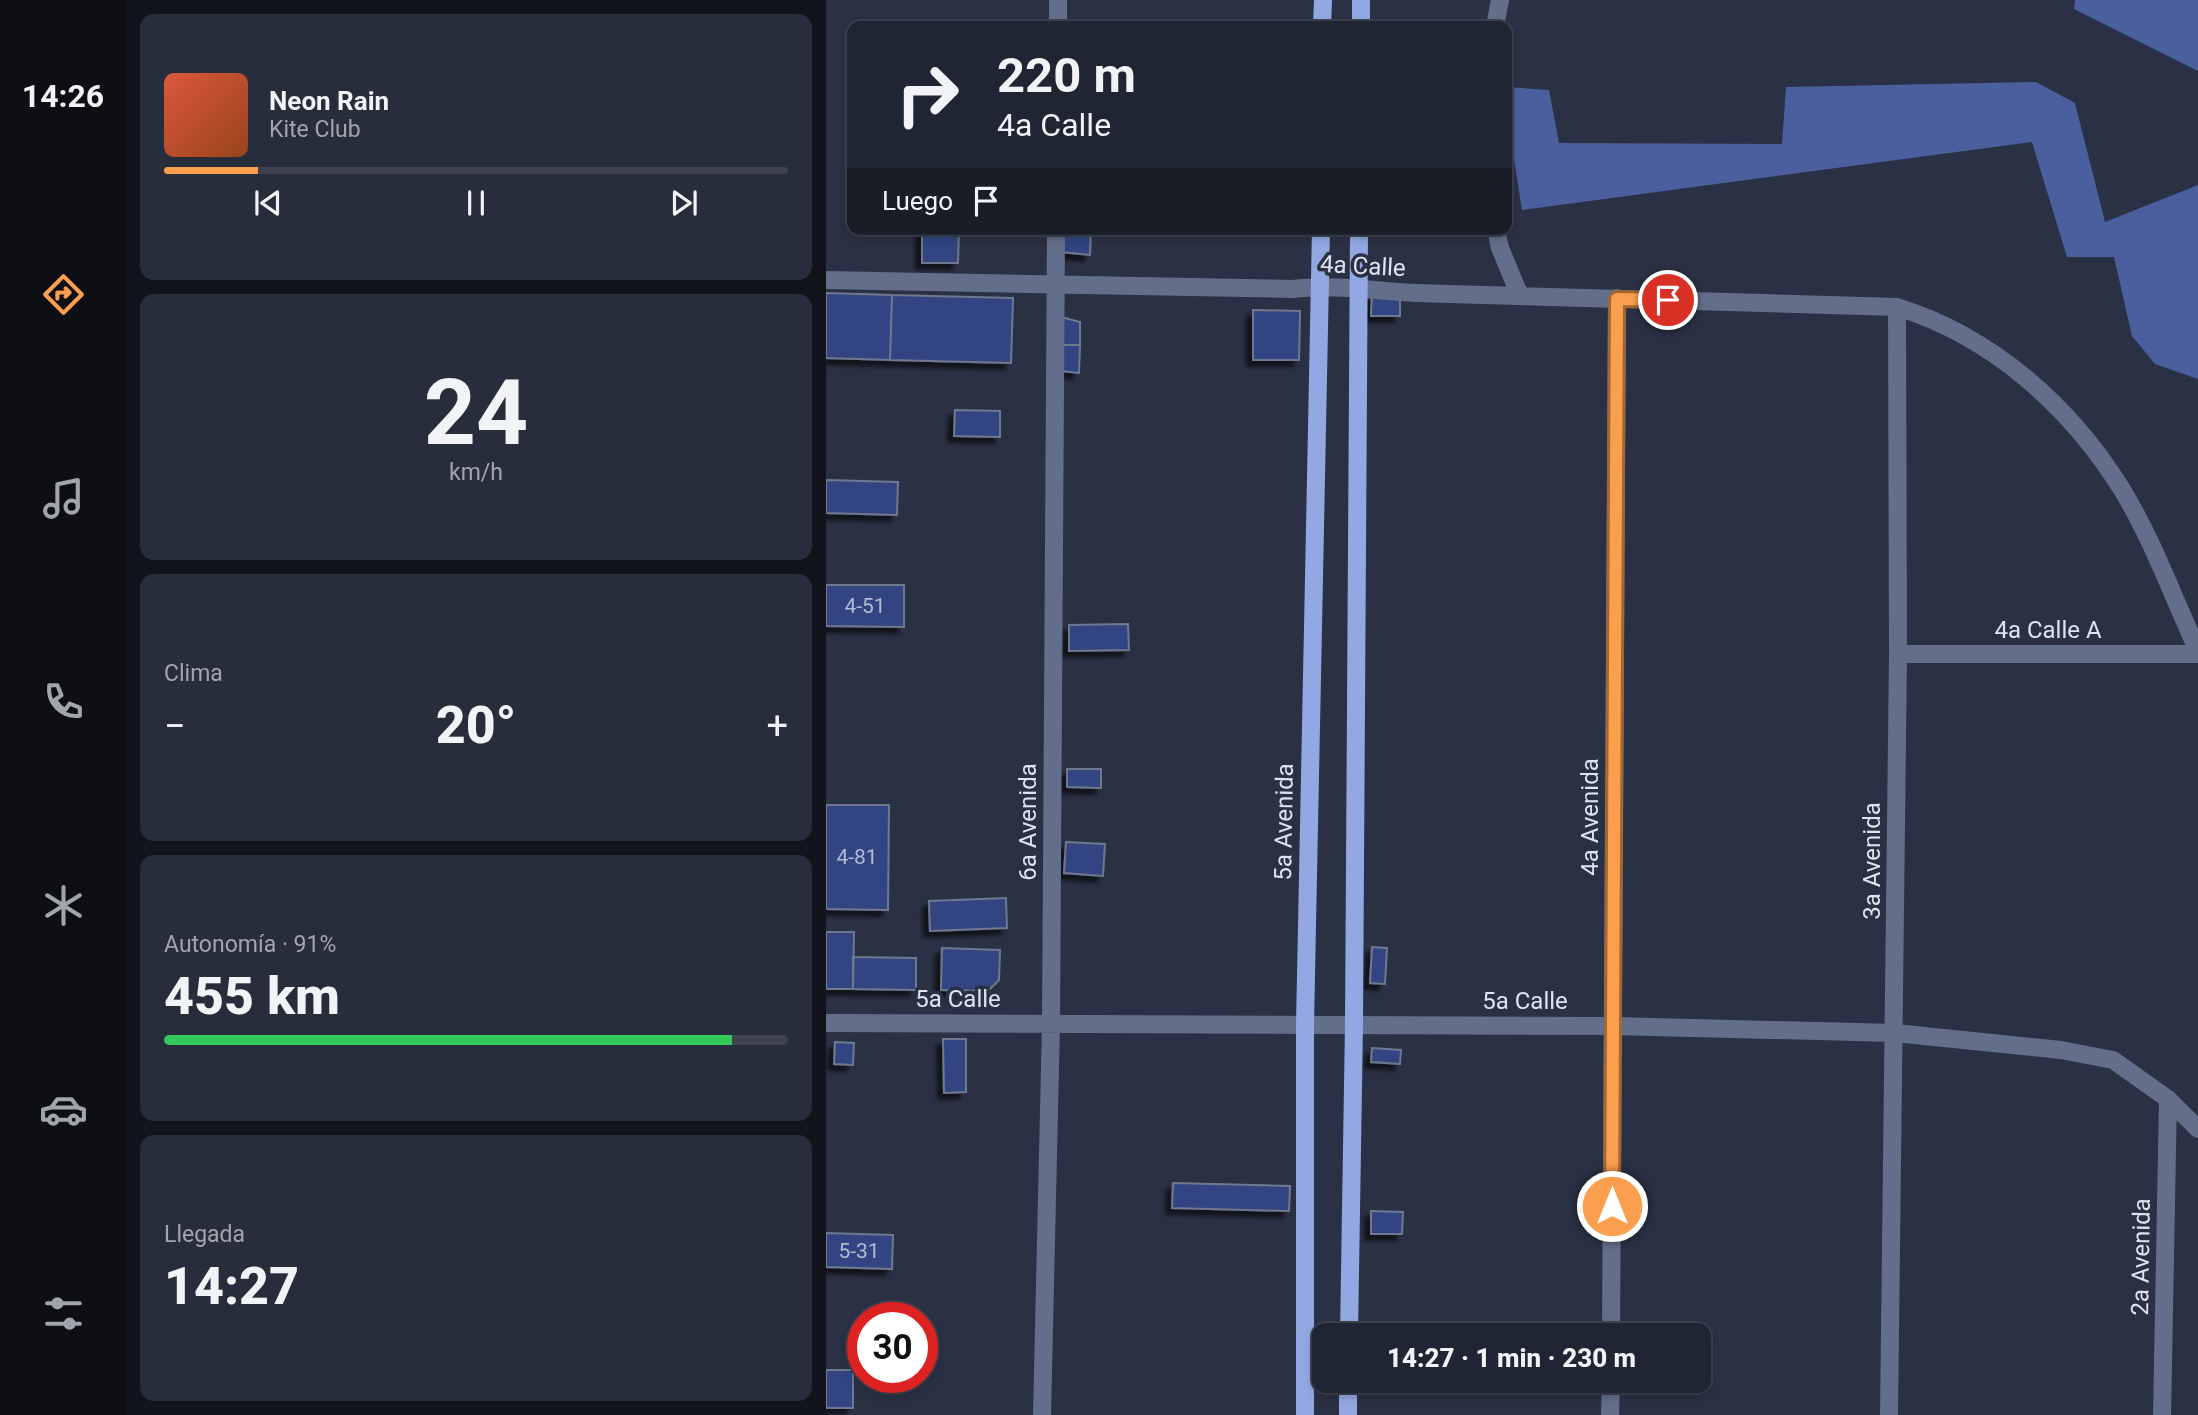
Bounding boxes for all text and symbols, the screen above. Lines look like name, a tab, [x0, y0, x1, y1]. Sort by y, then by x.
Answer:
text: 220 m	[997, 47, 1136, 104]
icon: right	[882, 49, 973, 140]
text: 14:26	[22, 77, 104, 115]
text: Neon Rain	[269, 86, 389, 116]
text: 4a Calle	[997, 106, 1111, 144]
text: Kite Club	[269, 116, 361, 143]
icon: arrive	[967, 182, 1005, 220]
icon: previous	[249, 184, 287, 222]
icon: pause	[457, 184, 495, 222]
icon: next	[665, 184, 703, 222]
text: Luego	[882, 186, 953, 216]
street label: 4a Calle	[1320, 250, 1406, 282]
icon: directions	[39, 270, 88, 319]
pin	[1638, 270, 1698, 330]
icon: arrive	[1649, 281, 1687, 319]
text: 24	[424, 360, 528, 466]
text: km/h	[449, 459, 503, 486]
icon: music	[39, 474, 88, 523]
house number: 4-51	[844, 594, 886, 618]
street label: 4a Calle A	[1994, 616, 2102, 644]
text: Clima	[164, 660, 223, 687]
icon: phone	[39, 677, 88, 726]
text: 20°	[436, 695, 516, 756]
text: −	[164, 704, 186, 748]
text: +	[766, 704, 788, 748]
street label: 4a Avenida	[1576, 758, 1604, 876]
street label: 6a Avenida	[1014, 763, 1042, 881]
street label: 5a Avenida	[1269, 763, 1299, 881]
street label: 3a Avenida	[1858, 802, 1886, 920]
house number: 4-81	[836, 845, 878, 869]
icon: climate	[39, 881, 88, 930]
text: Autonomía · 91%	[164, 931, 336, 958]
text: 455 km	[164, 966, 340, 1027]
street label: 5a Calle	[915, 985, 1001, 1013]
street label: 5a Calle	[1482, 987, 1568, 1015]
icon: car	[39, 1085, 88, 1134]
position arrow	[1575, 1169, 1649, 1243]
street label: 2a Avenida	[2126, 1198, 2156, 1316]
text: Llegada	[164, 1221, 245, 1248]
house number: 5-31	[838, 1239, 880, 1263]
text: 14:27	[164, 1256, 299, 1317]
icon: filters	[39, 1289, 88, 1338]
speed limit sign: 30	[847, 1302, 938, 1393]
text: 14:27 · 1 min · 230 m	[1387, 1343, 1636, 1373]

